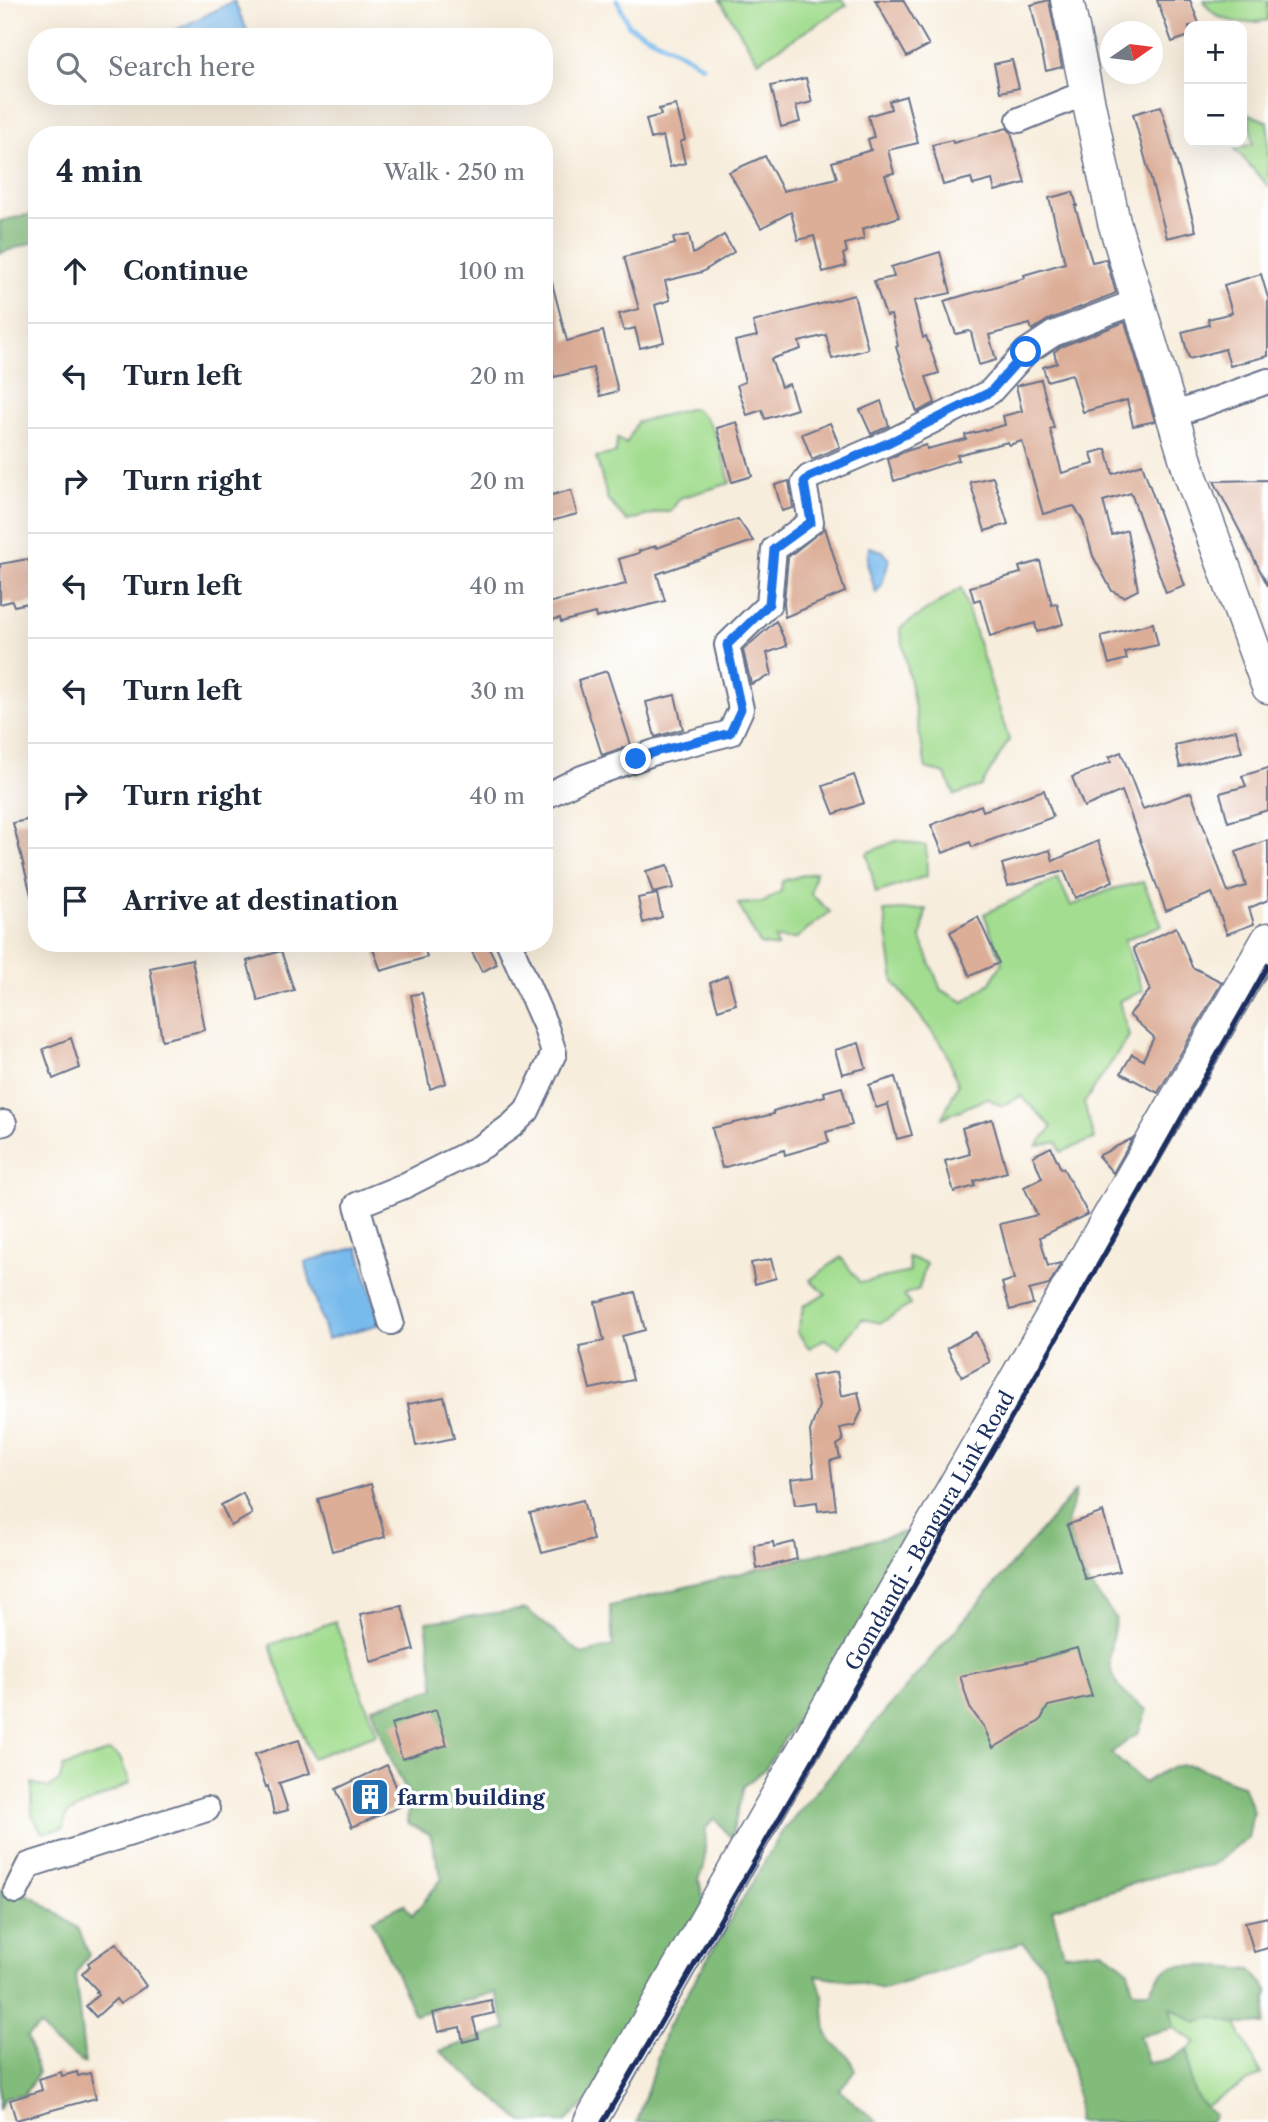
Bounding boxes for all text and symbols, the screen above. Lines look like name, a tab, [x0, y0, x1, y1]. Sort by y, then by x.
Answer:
north arrow	[1100, 21, 1163, 84]
map controls	[1184, 21, 1247, 147]
button: +	[1184, 21, 1247, 84]
search box	[28, 28, 553, 105]
icon: search	[52, 48, 90, 86]
text: Search here	[108, 51, 255, 83]
button: −	[1184, 84, 1247, 147]
text: 4 min	[56, 153, 142, 190]
text: Walk · 250 m	[384, 158, 525, 186]
icon: ahead	[56, 252, 94, 290]
text: Continue	[123, 255, 248, 287]
text: 100 m	[459, 257, 525, 285]
route start	[1010, 336, 1041, 367]
icon: left	[56, 357, 94, 395]
text: Turn left	[123, 360, 242, 392]
text: 20 m	[470, 362, 525, 390]
icon: right	[56, 462, 94, 500]
text: Turn right	[123, 465, 262, 497]
text: 20 m	[470, 467, 525, 495]
icon: left	[56, 567, 94, 605]
text: Turn left	[123, 570, 242, 602]
text: 40 m	[470, 572, 525, 600]
icon: left	[56, 672, 94, 710]
text: Turn left	[123, 675, 242, 707]
text: 30 m	[470, 677, 525, 705]
route end	[620, 743, 651, 774]
icon: right	[56, 777, 94, 815]
text: Turn right	[123, 780, 262, 812]
text: 40 m	[470, 782, 525, 810]
icon: arrive	[56, 882, 94, 920]
text: Arrive at destination	[123, 885, 398, 917]
street label: Gomdandi - Bengura Link Road	[839, 1386, 1019, 1674]
building icon: farm building	[349, 1776, 391, 1818]
place label: farm building	[397, 1785, 546, 1810]

